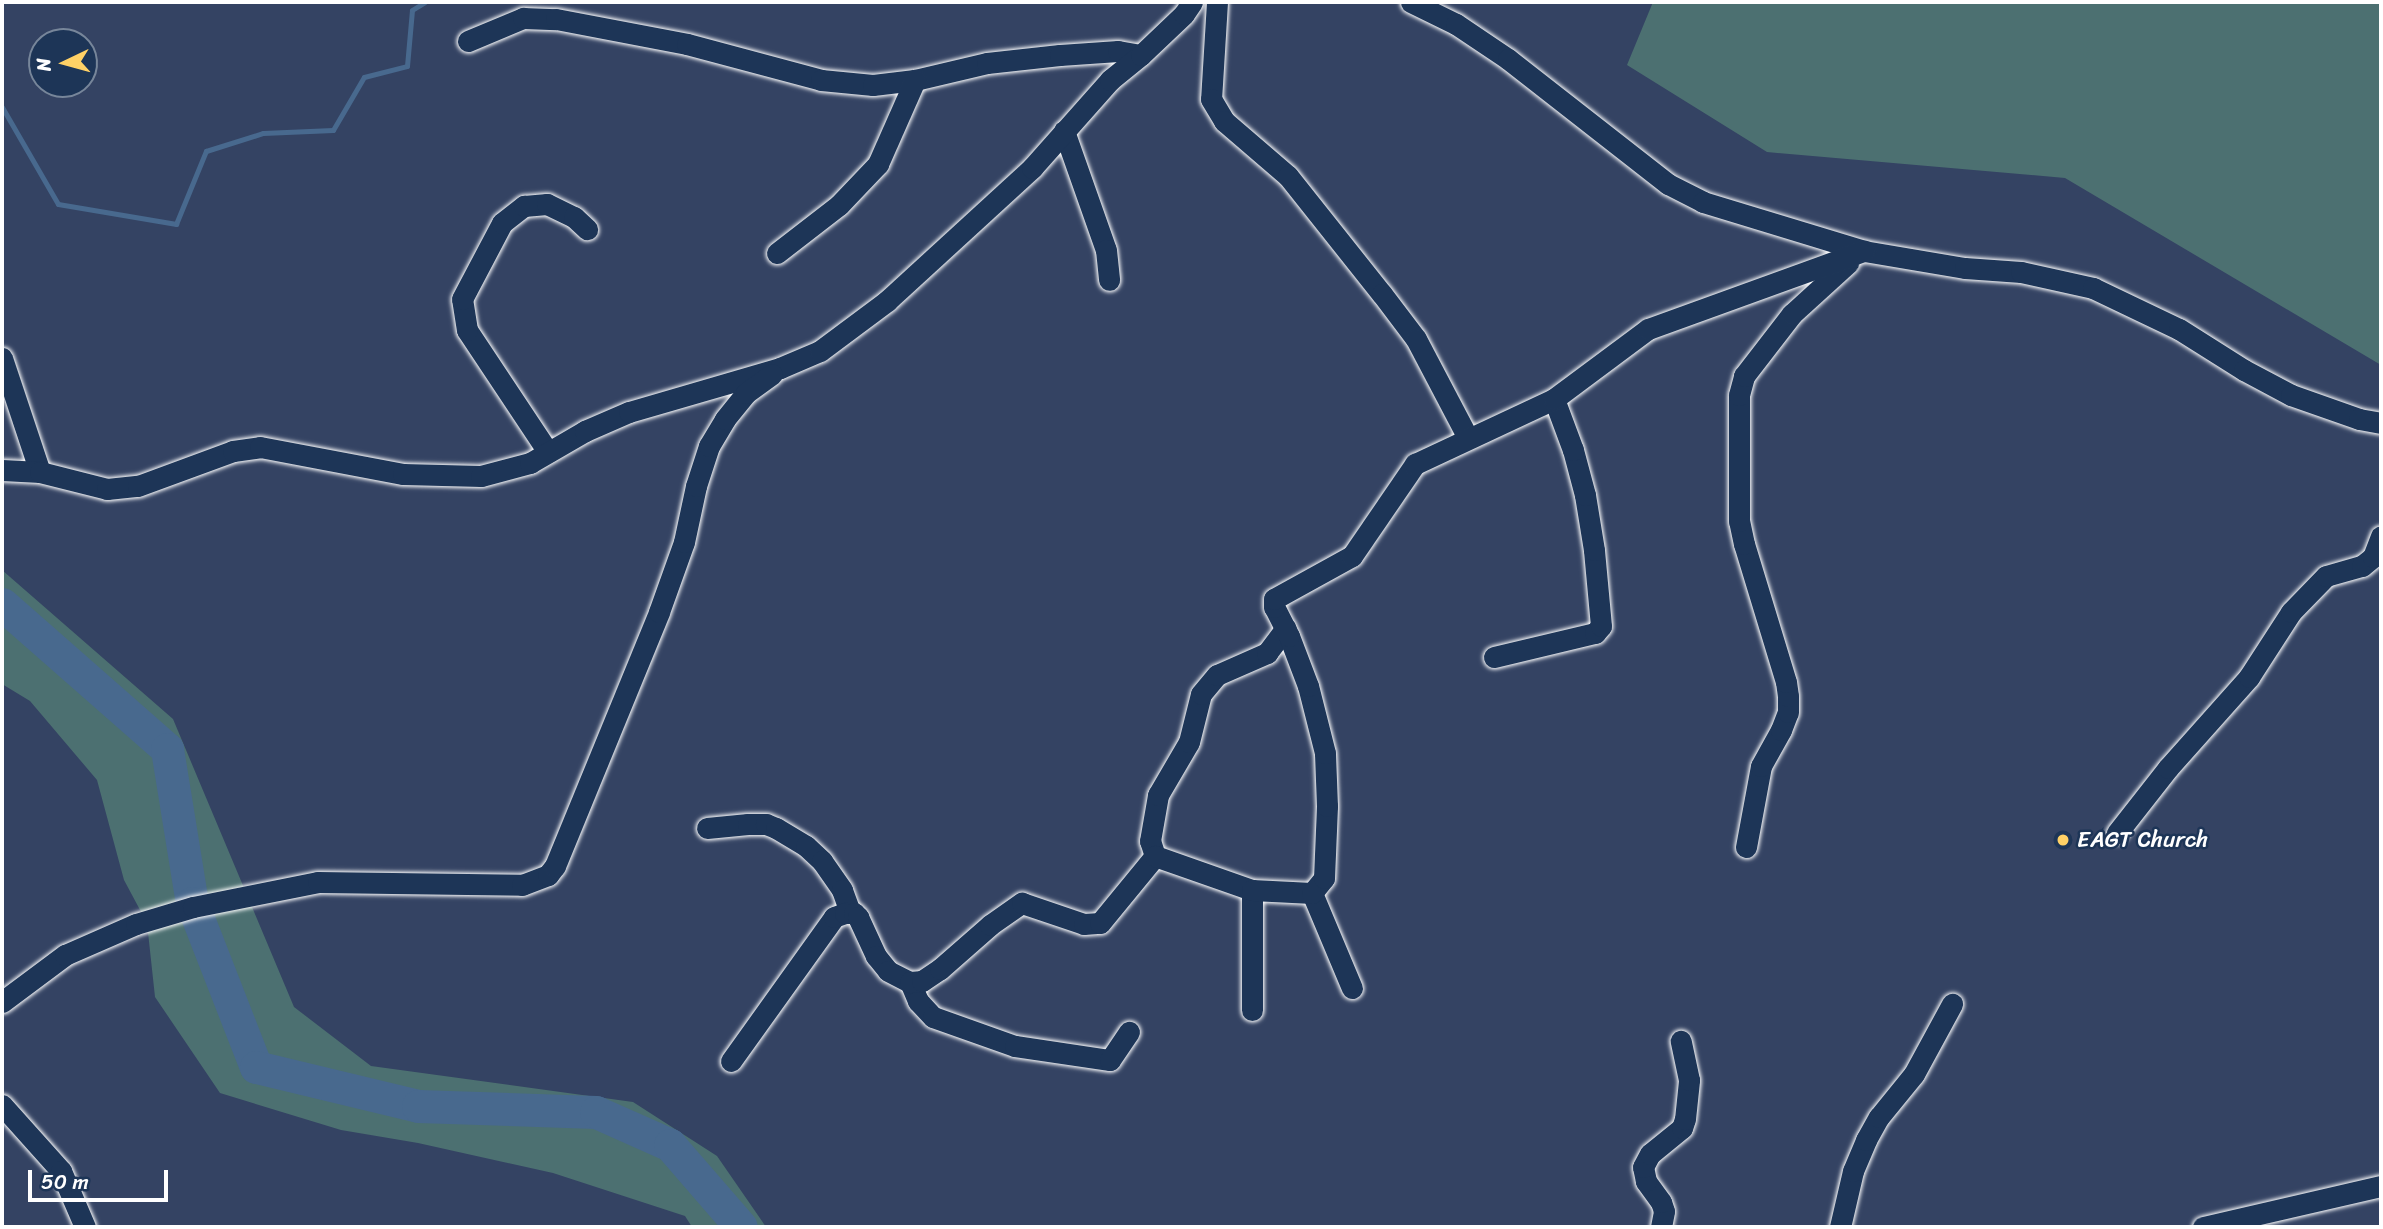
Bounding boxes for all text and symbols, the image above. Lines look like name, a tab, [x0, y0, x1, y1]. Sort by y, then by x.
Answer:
north arrow	[28, 28, 98, 98]
text: N	[27, 57, 61, 73]
place label: EAGT Church	[2077, 826, 2209, 854]
marker: EAGT Church	[2055, 832, 2071, 848]
scale bar	[32, 1156, 172, 1200]
text: 50 m	[41, 1163, 89, 1201]

